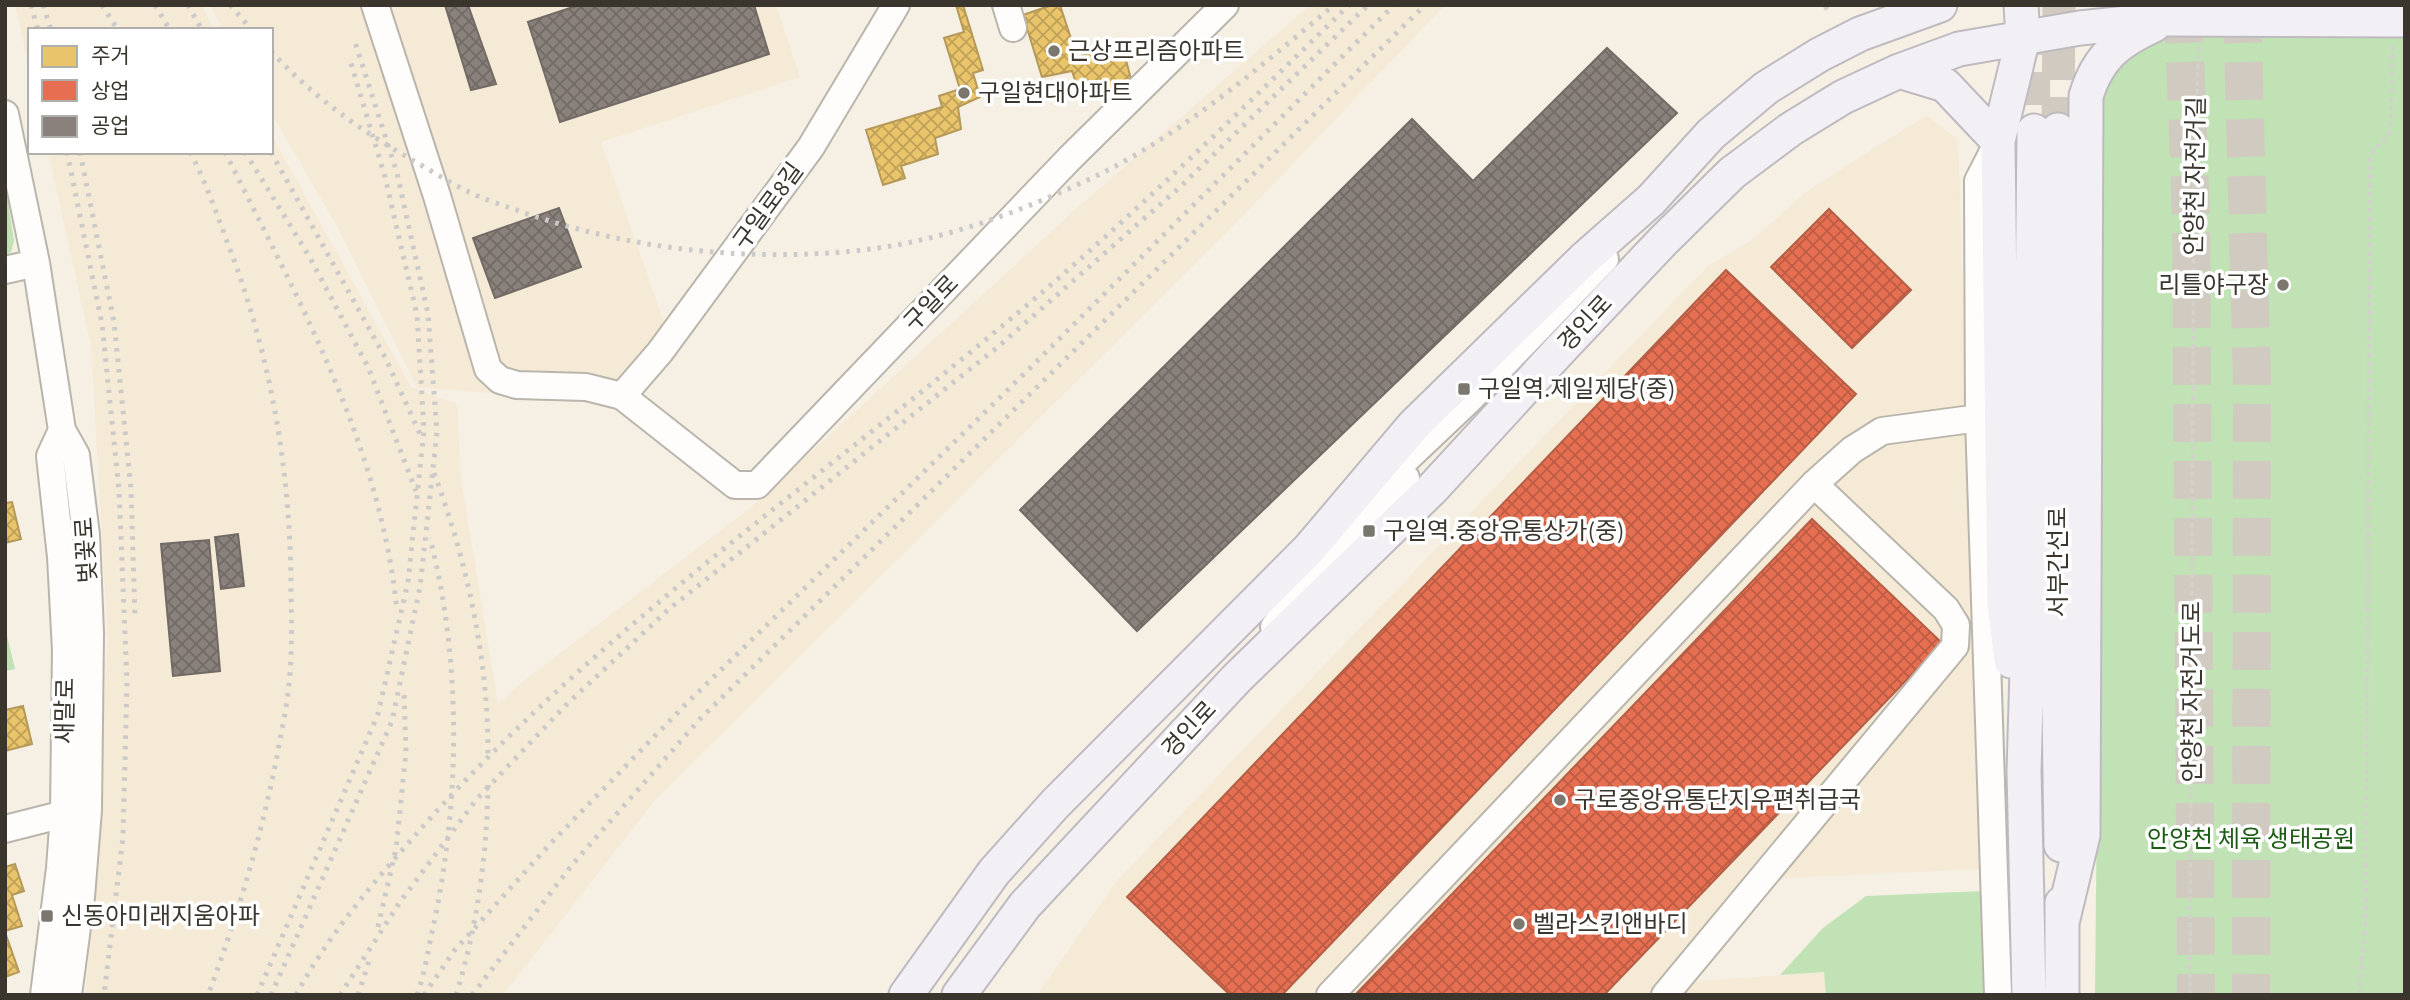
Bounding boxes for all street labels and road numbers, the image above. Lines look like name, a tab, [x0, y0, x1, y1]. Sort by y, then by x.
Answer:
street label: 안양천 자전거길	[2177, 96, 2214, 256]
street label: 구일로8길	[725, 155, 812, 257]
street label: 구일로	[896, 267, 967, 339]
street label: 경인로	[1550, 287, 1621, 360]
street label: 서부간선로	[2041, 507, 2076, 617]
street label: 벚꽃로	[67, 516, 106, 584]
street label: 안양천 자전거도로	[2175, 601, 2210, 783]
street label: 새말로	[47, 678, 84, 744]
street label: 경인로	[1154, 693, 1225, 766]

